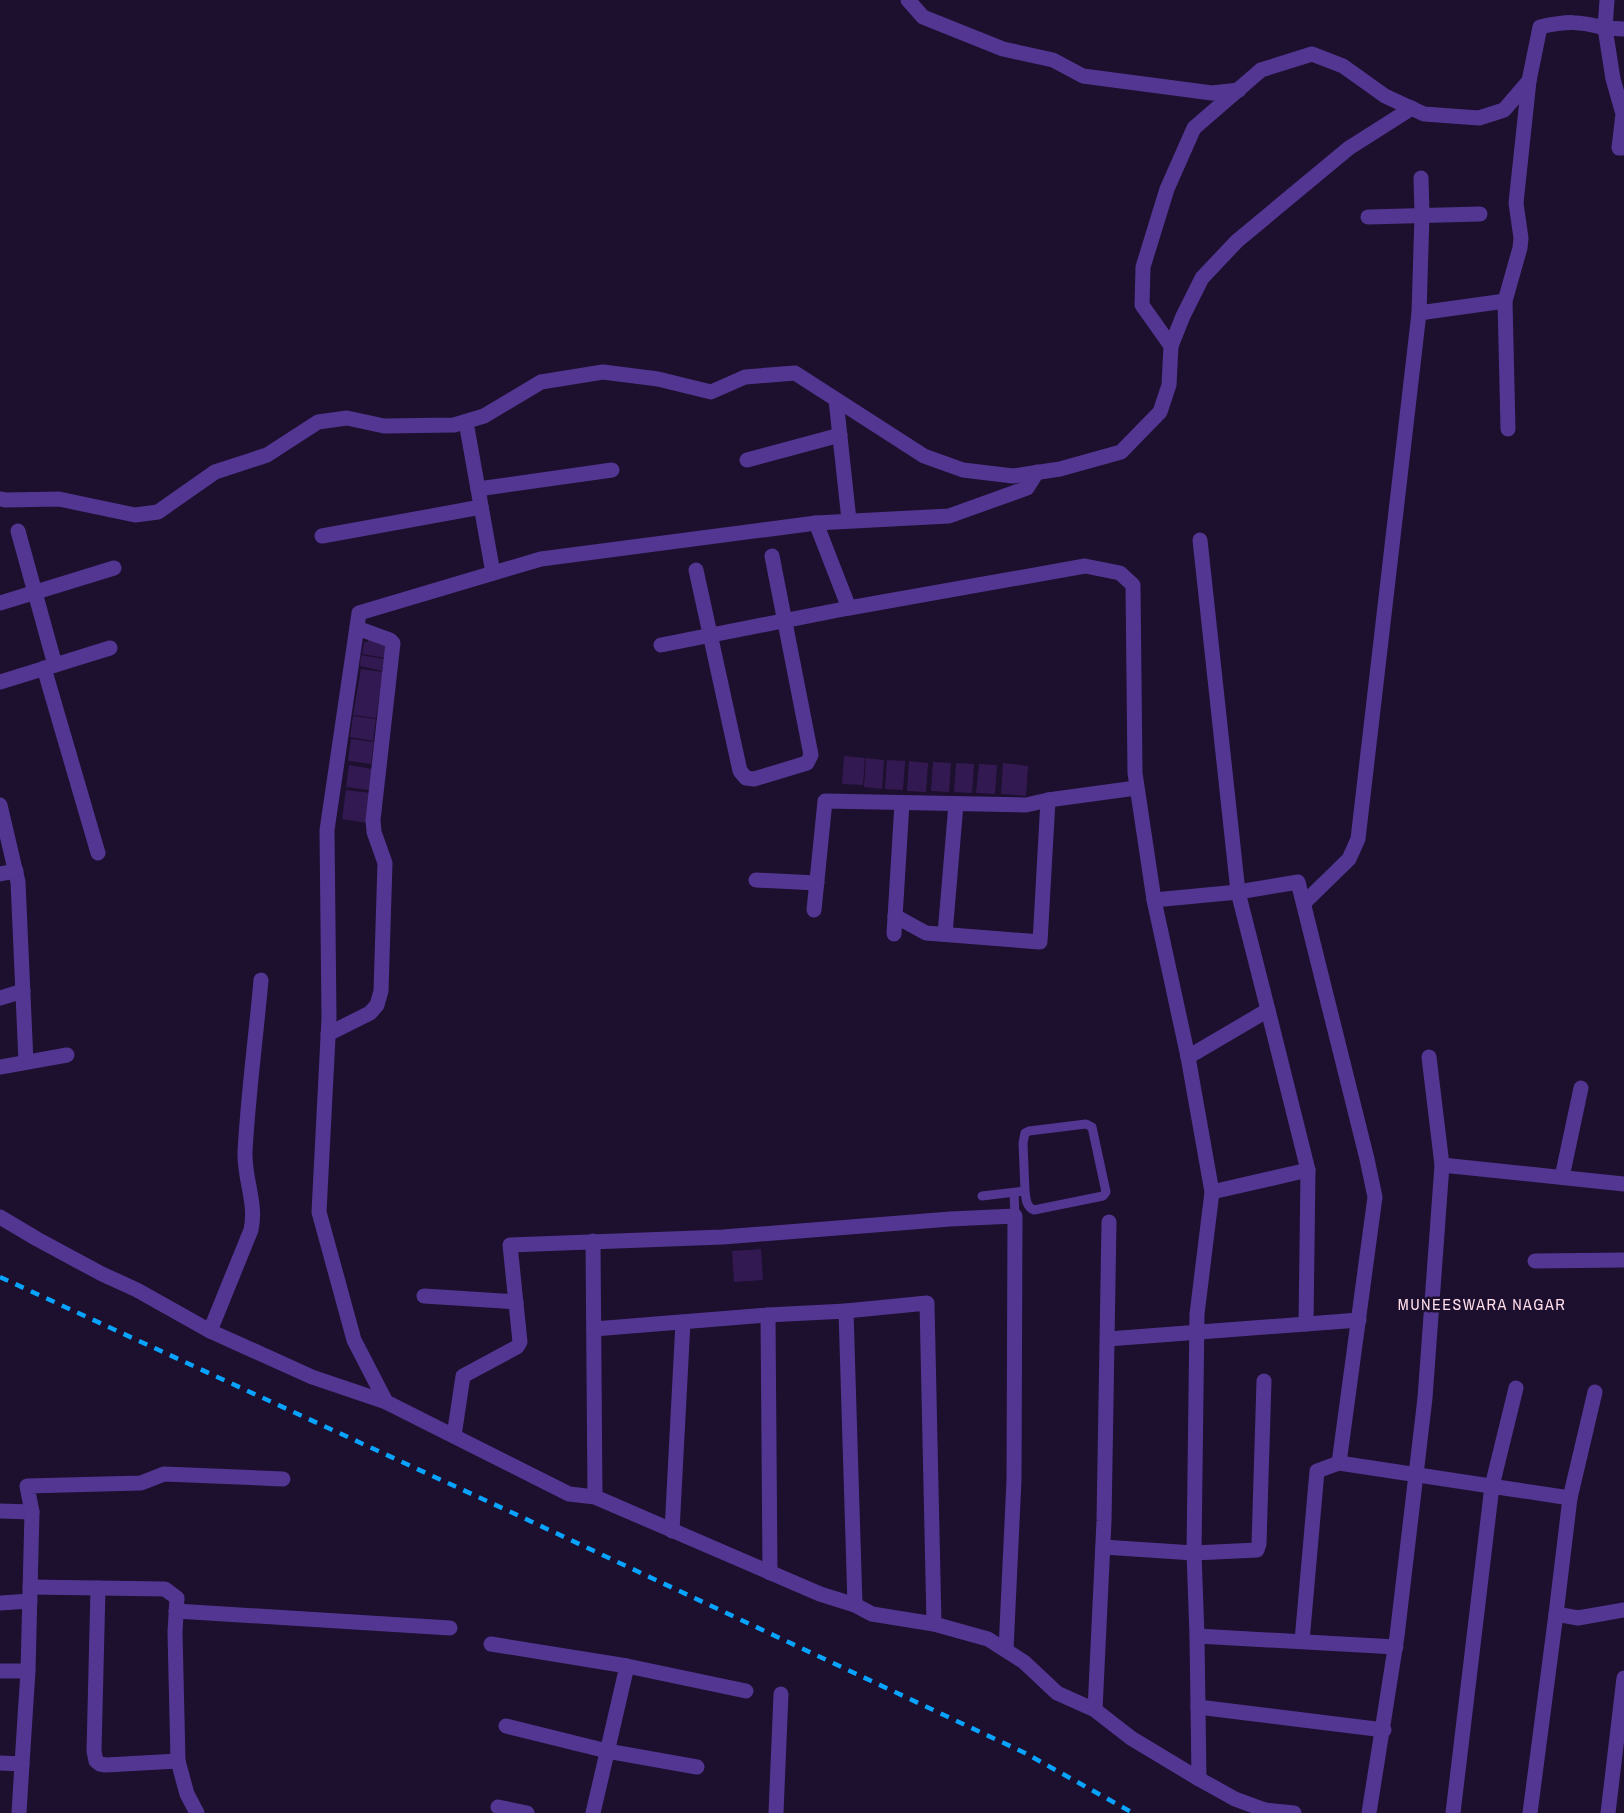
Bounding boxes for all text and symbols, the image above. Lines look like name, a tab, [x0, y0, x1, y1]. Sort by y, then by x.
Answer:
district label: MUNEESWARA NAGAR	[1398, 1293, 1566, 1315]

